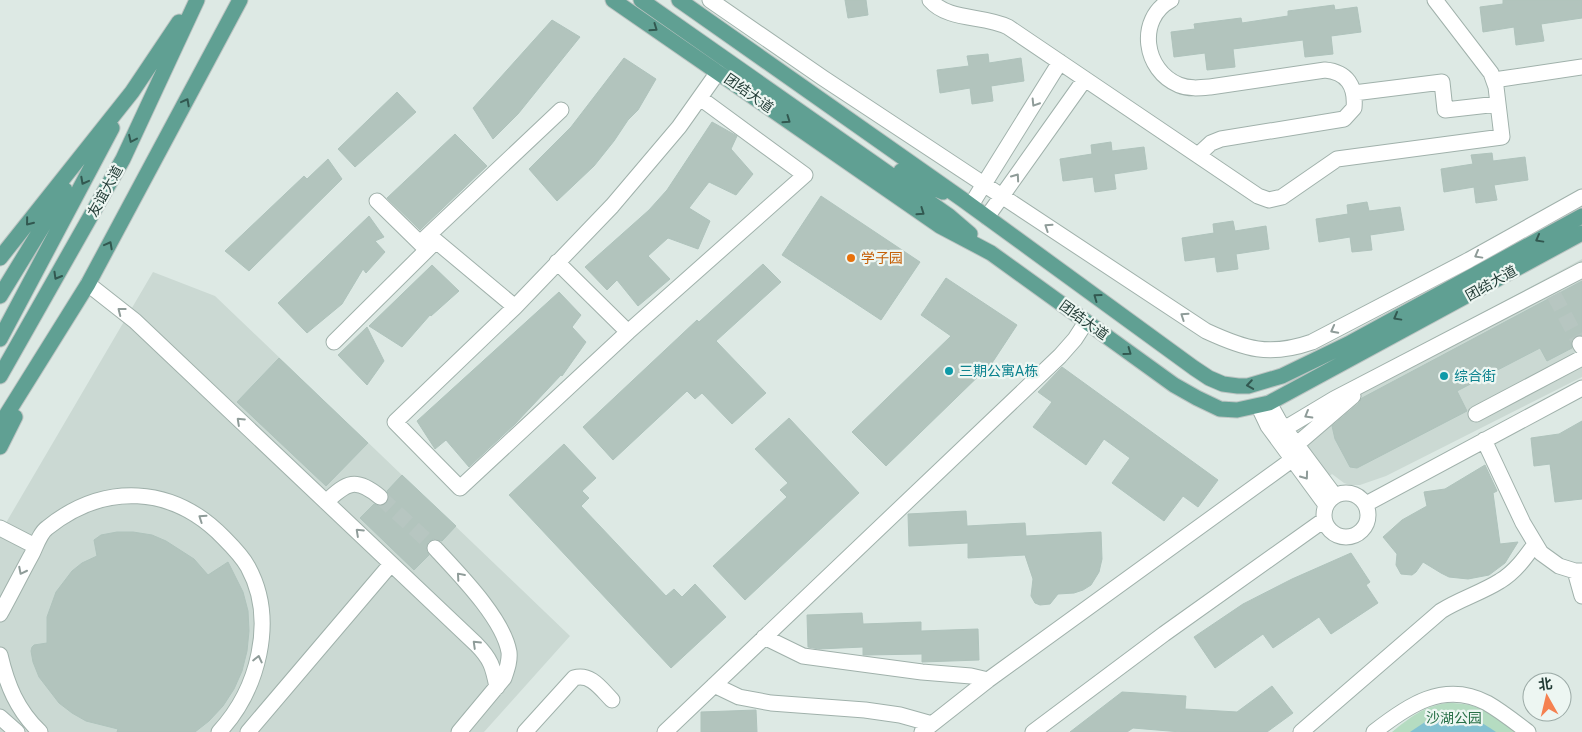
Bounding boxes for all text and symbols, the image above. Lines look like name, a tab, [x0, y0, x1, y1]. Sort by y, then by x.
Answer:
one-way arrow	[648, 22, 657, 31]
street label: 团结大道	[721, 70, 777, 116]
one-way arrow	[180, 98, 190, 107]
one-way arrow	[1031, 98, 1041, 107]
one-way arrow	[782, 114, 791, 123]
one-way arrow	[128, 134, 138, 143]
street label: 友谊大道	[84, 163, 126, 219]
one-way arrow	[1010, 174, 1018, 183]
one-way arrow	[80, 176, 90, 185]
one-way arrow	[915, 206, 925, 215]
one-way arrow	[27, 216, 35, 225]
one-way arrow	[1044, 223, 1053, 233]
one-way arrow	[1536, 233, 1545, 243]
one-way arrow	[103, 241, 113, 250]
one-way arrow	[1474, 249, 1483, 259]
place label: 学子园	[861, 250, 903, 266]
marker: 学子园	[845, 252, 857, 264]
street label: 团结大道	[1463, 262, 1519, 304]
one-way arrow	[53, 271, 63, 280]
one-way arrow	[1094, 294, 1103, 303]
street label: 团结大道	[1057, 297, 1111, 343]
one-way arrow	[118, 308, 127, 316]
one-way arrow	[1393, 311, 1402, 321]
one-way arrow	[1180, 313, 1189, 322]
one-way arrow	[1331, 324, 1340, 334]
one-way arrow	[1122, 346, 1132, 355]
place label: 三期公寓A栋	[959, 363, 1038, 379]
marker: 三期公寓A栋	[943, 365, 955, 377]
place label: 综合街	[1454, 368, 1496, 384]
marker: 综合街	[1438, 370, 1450, 382]
one-way arrow	[1245, 379, 1253, 390]
one-way arrow	[1304, 409, 1313, 419]
one-way arrow	[237, 418, 246, 427]
one-way arrow	[1299, 470, 1308, 480]
one-way arrow	[198, 515, 208, 524]
one-way arrow	[355, 529, 364, 538]
one-way arrow	[18, 566, 28, 575]
one-way arrow	[457, 572, 466, 581]
one-way arrow	[473, 641, 482, 650]
one-way arrow	[252, 654, 263, 663]
north arrow	[1522, 672, 1572, 722]
text: 北	[1537, 675, 1553, 693]
park label: 沙湖公园	[1426, 710, 1482, 726]

